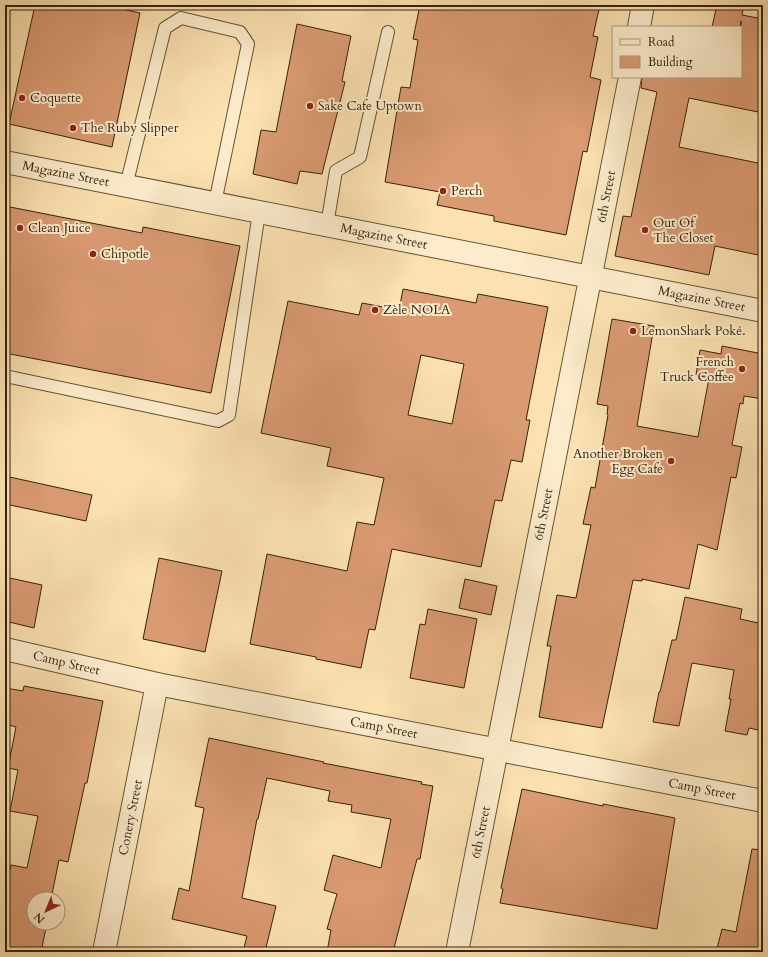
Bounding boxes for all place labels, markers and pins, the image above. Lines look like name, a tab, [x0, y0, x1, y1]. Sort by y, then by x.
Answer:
place label: Coquette	[30, 89, 81, 107]
marker: Coquette	[17, 93, 27, 103]
place label: Sake Cafe Uptown	[318, 97, 422, 115]
marker: Sake Cafe Uptown	[305, 101, 315, 111]
place label: The Ruby Slipper	[81, 119, 179, 137]
marker: The Ruby Slipper	[68, 123, 78, 133]
place label: Perch	[451, 182, 482, 200]
marker: Perch	[438, 186, 448, 196]
place label: Out Of The Closet	[653, 214, 714, 247]
place label: Clean Juice	[28, 219, 91, 237]
marker: Clean Juice	[15, 223, 25, 233]
marker: Out Of The Closet	[640, 225, 650, 235]
place label: Chipotle	[101, 245, 149, 263]
marker: Chipotle	[88, 249, 98, 259]
place label: Zèle NOLA	[383, 301, 451, 319]
marker: Zèle NOLA	[370, 305, 380, 315]
place label: LemonShark Poké.	[641, 322, 746, 340]
marker: LemonShark Poké.	[628, 326, 638, 336]
place label: French Truck Coffee	[660, 353, 734, 386]
marker: French Truck Coffee	[737, 364, 747, 374]
place label: Another Broken Egg Cafe	[573, 445, 664, 478]
marker: Another Broken Egg Cafe	[666, 456, 676, 466]

